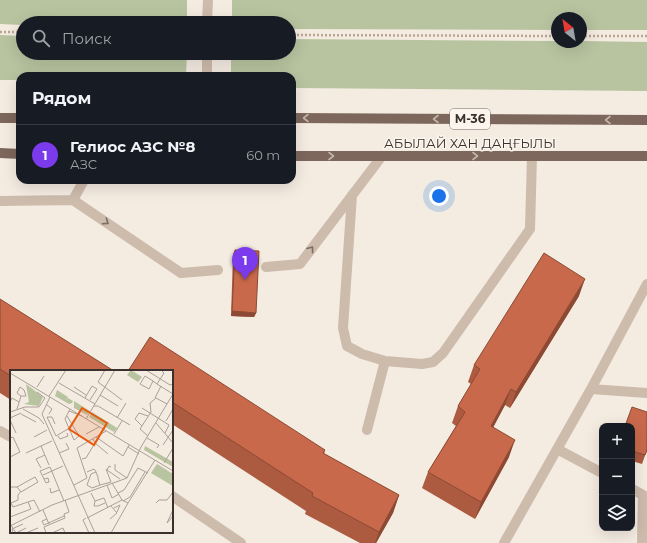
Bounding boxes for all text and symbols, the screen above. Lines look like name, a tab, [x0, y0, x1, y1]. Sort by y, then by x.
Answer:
north arrow	[551, 12, 587, 48]
search box	[16, 16, 296, 60]
icon: search	[30, 27, 52, 49]
text: Поиск	[62, 29, 111, 48]
text: Рядом	[32, 88, 91, 108]
road number: M-36	[450, 109, 490, 129]
one-way arrow	[303, 114, 309, 122]
one-way arrow	[433, 115, 439, 123]
one-way arrow	[605, 116, 611, 124]
street label: АБЫЛАЙ ХАН ДАҢҒЫЛЫ	[384, 135, 556, 151]
text: Гелиос АЗС №8	[70, 137, 195, 156]
text: 1	[42, 147, 48, 163]
text: 60 m	[246, 147, 280, 163]
one-way arrow	[328, 152, 334, 160]
one-way arrow	[472, 152, 478, 160]
text: АЗС	[70, 156, 97, 172]
your location	[429, 186, 449, 206]
one-way arrow	[102, 217, 109, 225]
pin: 1	[232, 247, 258, 280]
one-way arrow	[306, 247, 313, 254]
inset map	[10, 370, 173, 533]
map controls	[599, 423, 635, 531]
button: +	[599, 423, 635, 459]
button: −	[599, 459, 635, 495]
button: layers	[599, 495, 635, 531]

